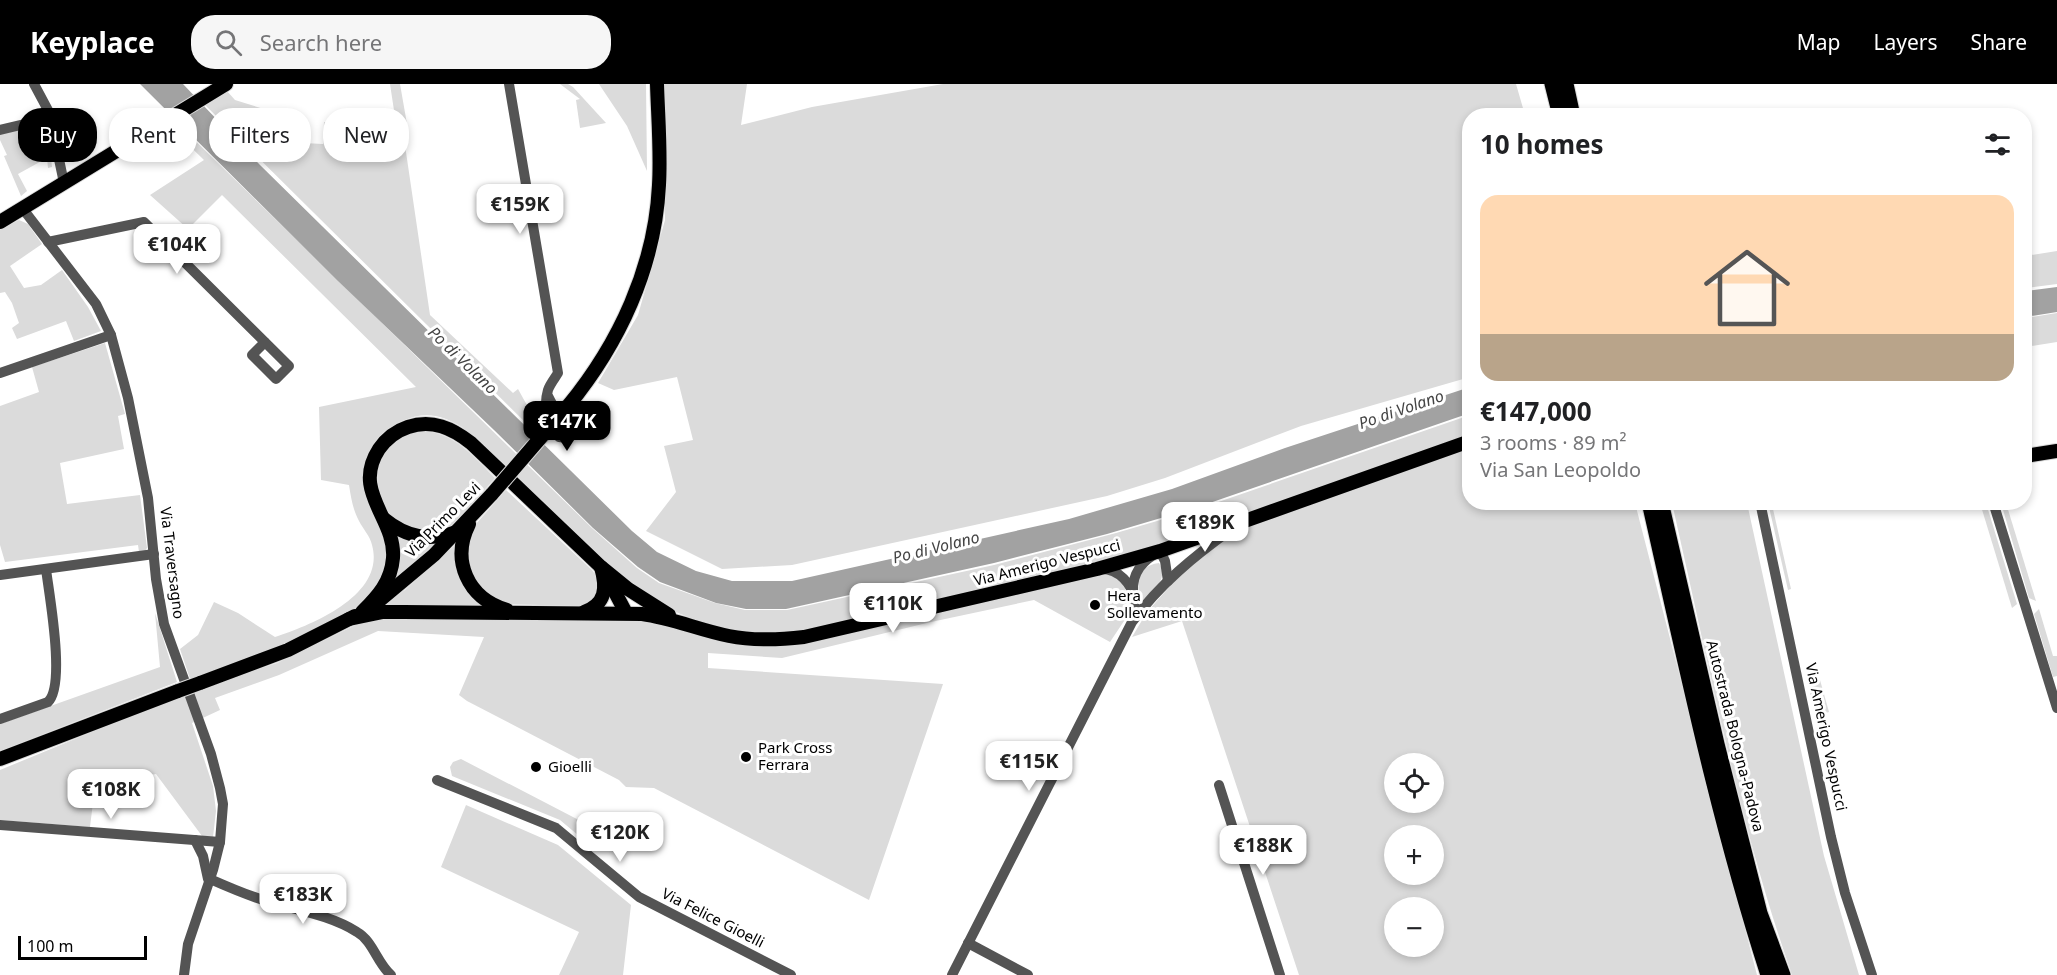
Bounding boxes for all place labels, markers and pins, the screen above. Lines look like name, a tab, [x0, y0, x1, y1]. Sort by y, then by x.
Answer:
pin: €159K	[478, 184, 562, 235]
pin: €104K	[135, 224, 219, 275]
pin: €147K	[525, 401, 609, 452]
pin: €189K	[1163, 502, 1247, 553]
pin: €110K	[851, 583, 935, 634]
place label: Hera Sollevamento	[1107, 585, 1203, 622]
marker: Hera Sollevamento	[1088, 598, 1102, 612]
place label: Park Cross Ferrara	[758, 737, 832, 774]
pin: €115K	[987, 741, 1071, 792]
marker: Park Cross Ferrara	[739, 750, 753, 764]
place label: Gioelli	[548, 756, 592, 776]
marker: Gioelli	[529, 760, 543, 774]
pin: €108K	[69, 769, 153, 820]
pin: €120K	[578, 812, 662, 863]
pin: €188K	[1221, 825, 1305, 876]
pin: €183K	[261, 874, 345, 925]

